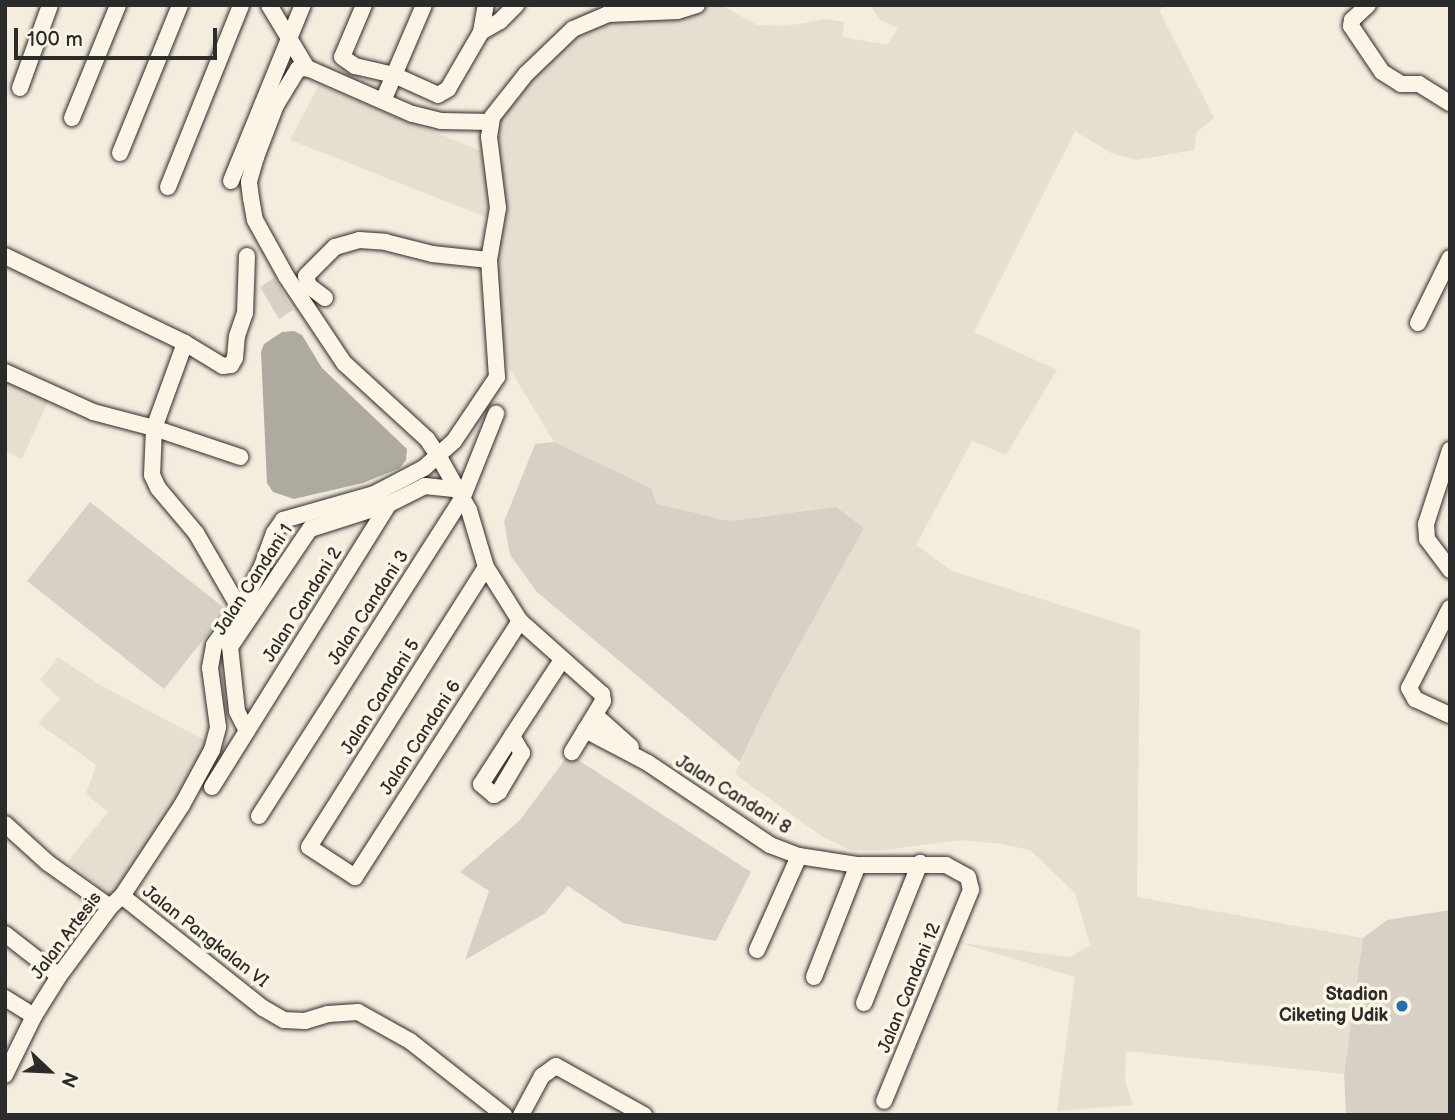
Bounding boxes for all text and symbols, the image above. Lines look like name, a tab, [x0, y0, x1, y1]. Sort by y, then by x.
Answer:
scale bar	[18, 14, 220, 58]
text: 100 m	[27, 27, 83, 52]
street label: Jalan Candani 1	[210, 520, 298, 640]
street label: Jalan Candani 2	[259, 543, 347, 667]
street label: Jalan Candani 3	[324, 547, 414, 669]
street label: Jalan Candani 5	[337, 636, 425, 758]
street label: Jalan Candani 6	[376, 677, 466, 799]
street label: Jalan Candani 8	[671, 751, 795, 839]
street label: Jalan Pangkalan VI	[138, 881, 272, 993]
street label: Jalan Artesis	[27, 888, 107, 984]
street label: Jalan Candani 12	[874, 920, 946, 1056]
place label: Stadion Ciketing Udik	[1279, 985, 1388, 1028]
marker: Stadion Ciketing Udik	[1394, 998, 1410, 1014]
north arrow	[14, 1036, 84, 1106]
text: N	[55, 1068, 82, 1090]

